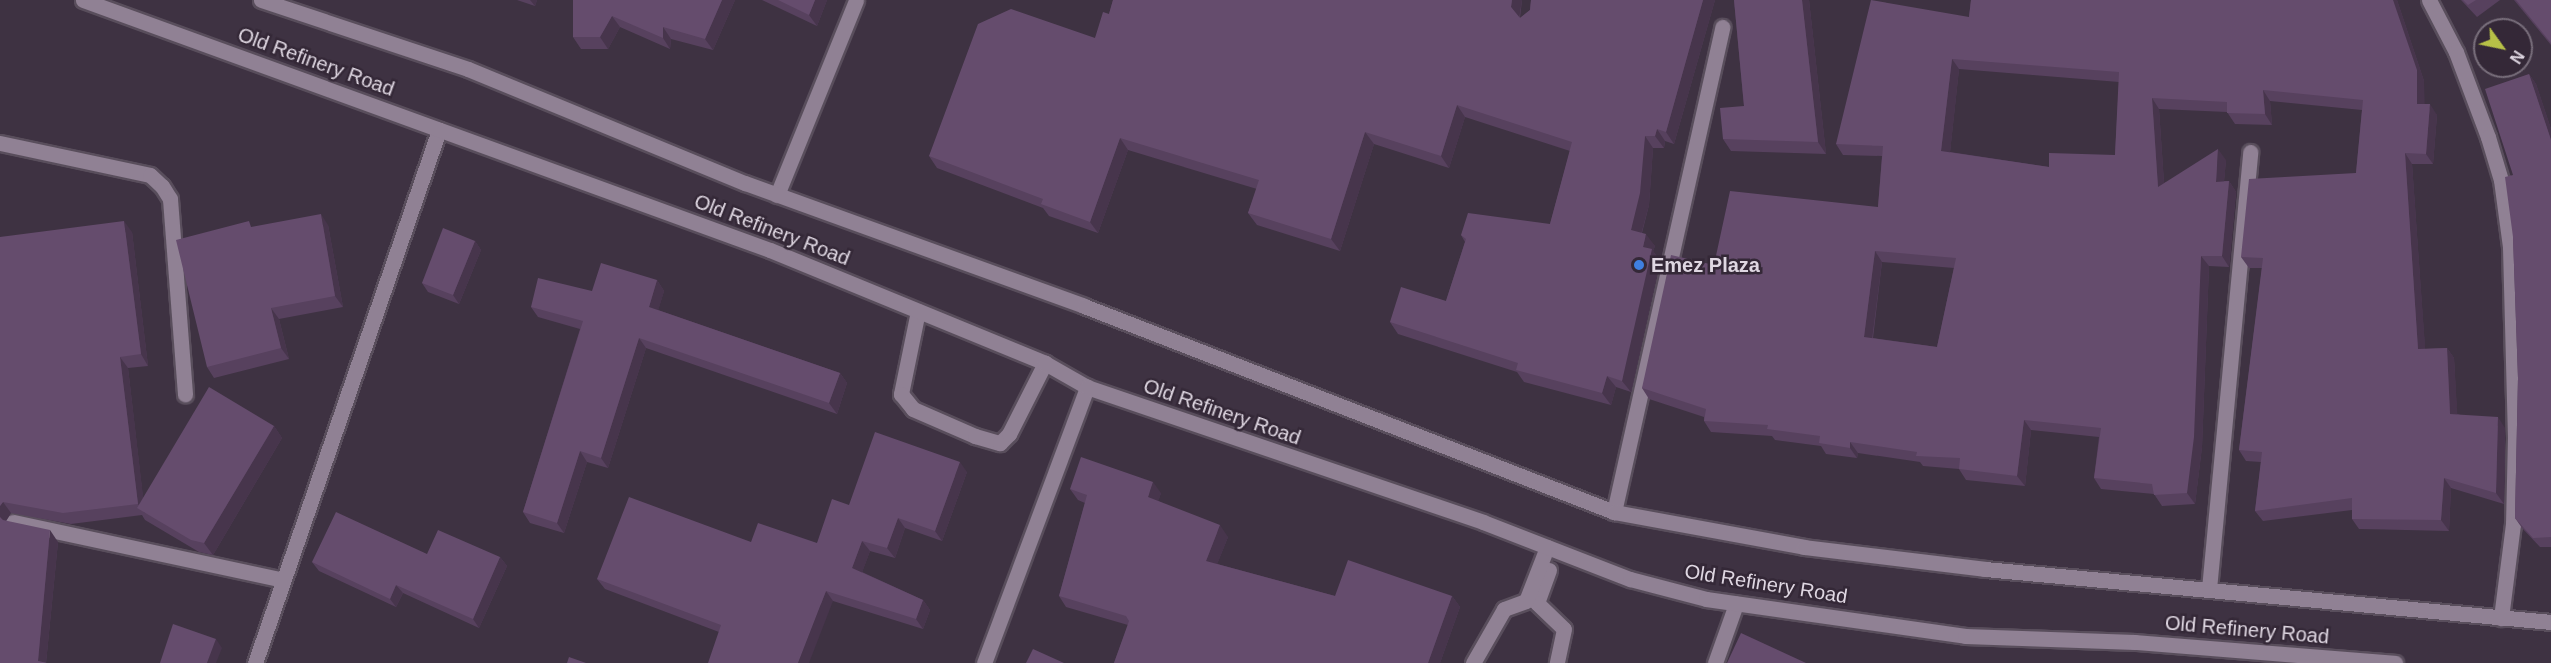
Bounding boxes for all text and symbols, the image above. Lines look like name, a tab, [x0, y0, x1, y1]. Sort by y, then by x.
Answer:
north arrow	[2473, 18, 2533, 78]
street label: Old Refinery Road	[235, 23, 397, 101]
text: N	[2507, 48, 2527, 66]
street label: Old Refinery Road	[691, 189, 853, 271]
place label: Emez Plaza	[1651, 253, 1760, 277]
marker: Emez Plaza	[1632, 258, 1646, 272]
street label: Old Refinery Road	[1140, 374, 1304, 450]
street label: Old Refinery Road	[1683, 559, 1849, 609]
street label: Old Refinery Road	[2164, 611, 2330, 649]

